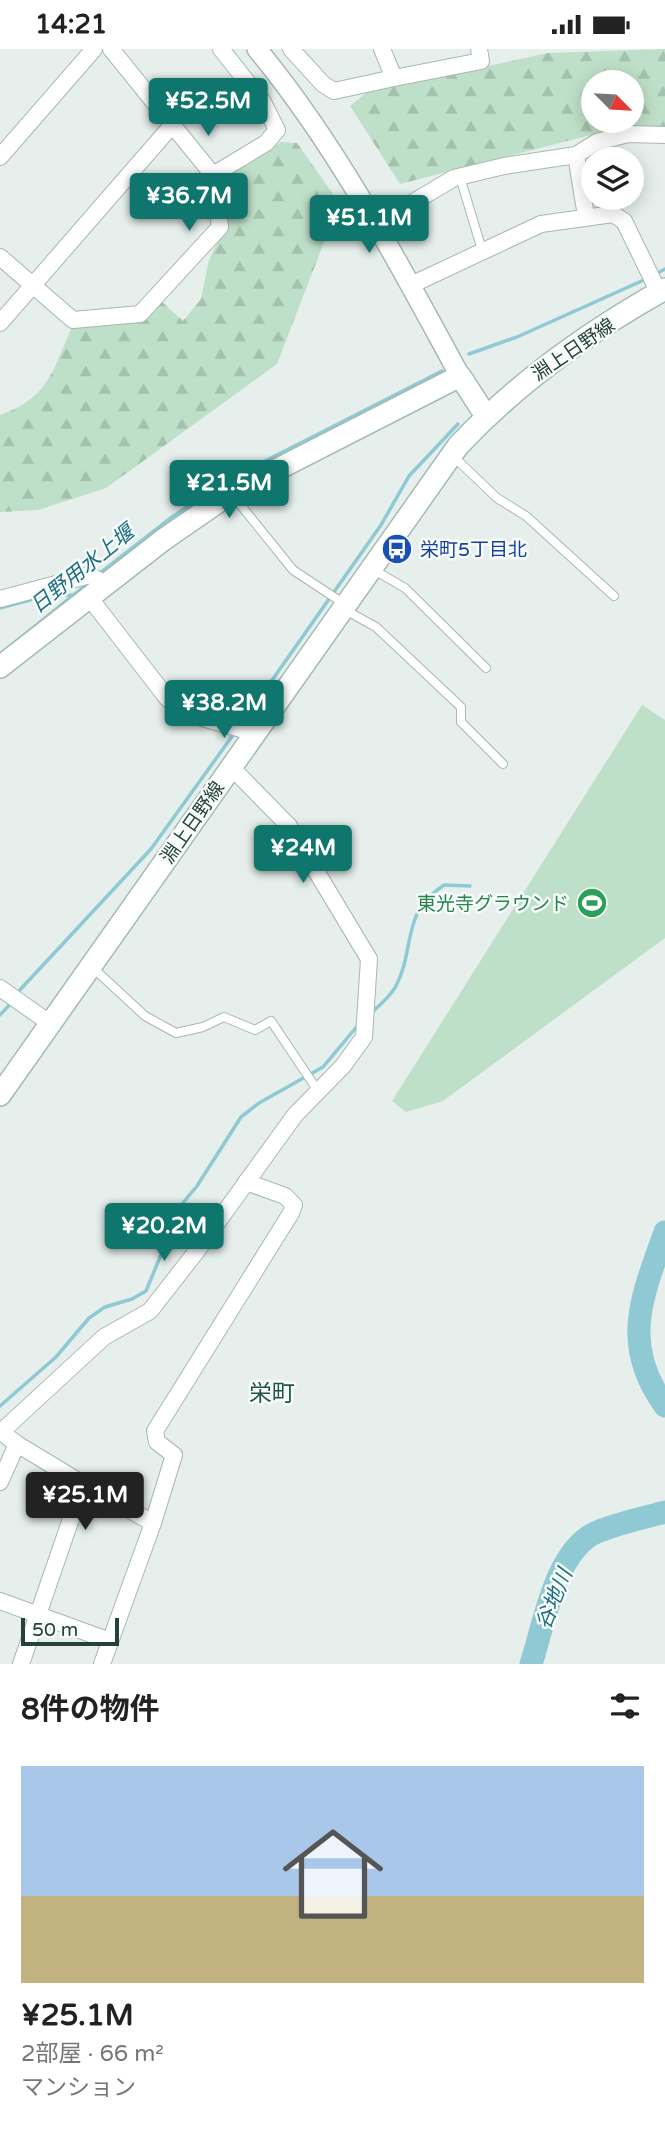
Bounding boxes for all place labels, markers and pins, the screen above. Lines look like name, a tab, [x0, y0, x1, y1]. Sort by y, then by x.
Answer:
pin: ¥52.5M	[151, 78, 265, 138]
pin: ¥36.7M	[132, 173, 246, 233]
pin: ¥51.1M	[312, 195, 426, 255]
pin: ¥21.5M	[172, 461, 286, 520]
bus stop icon: 栄町5丁目北	[380, 532, 414, 566]
place label: 栄町5丁目北	[420, 539, 527, 561]
pin: ¥38.2M	[167, 681, 281, 740]
pin: ¥24M	[262, 825, 344, 885]
sports icon: 東光寺グラウンド	[575, 886, 609, 920]
place label: 東光寺グラウンド	[417, 893, 569, 915]
pin: ¥20.2M	[107, 1203, 221, 1263]
pin: ¥25.1M	[28, 1473, 142, 1532]

